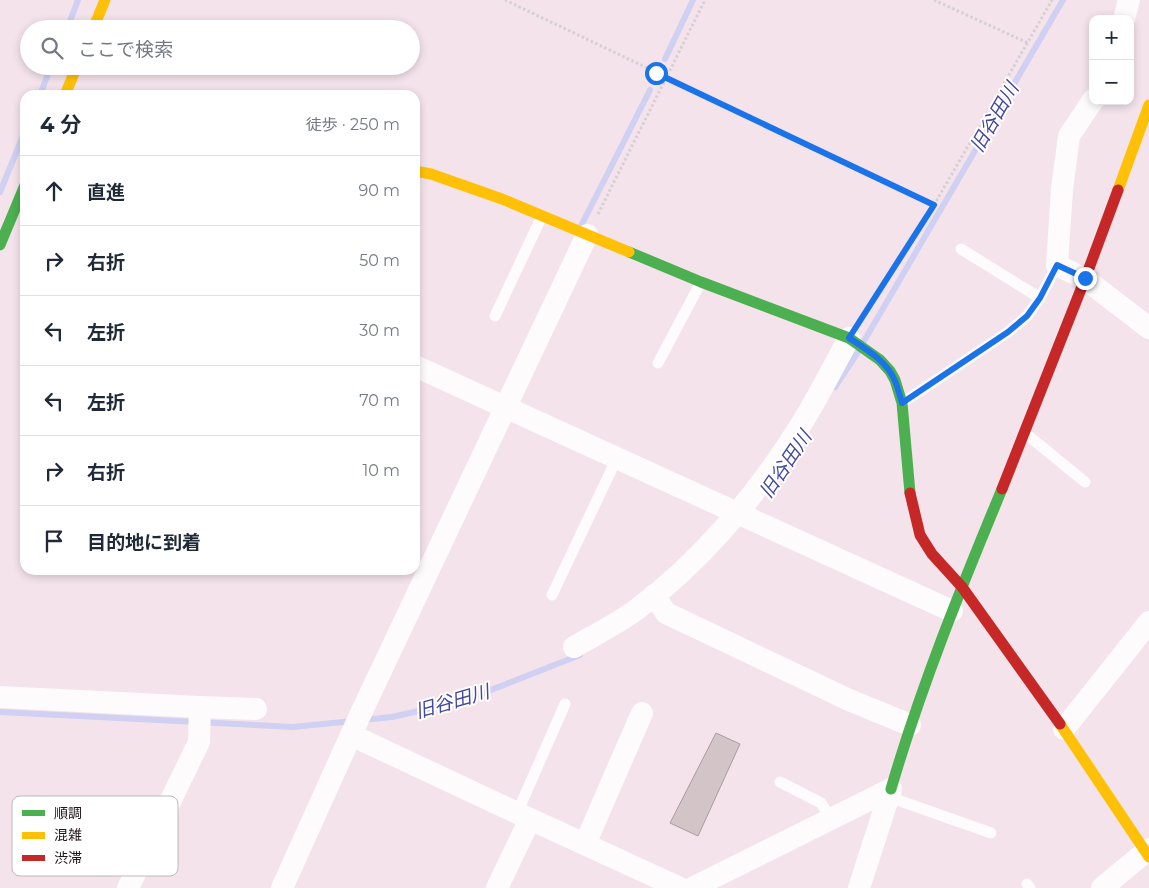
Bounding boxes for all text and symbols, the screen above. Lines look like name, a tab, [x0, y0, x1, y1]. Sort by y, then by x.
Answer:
map controls	[1089, 15, 1134, 105]
button: +	[1089, 15, 1134, 60]
search box	[20, 20, 420, 75]
icon: search	[38, 34, 66, 62]
text: ここで検索	[78, 38, 173, 61]
button: −	[1089, 60, 1134, 105]
route start	[645, 62, 668, 85]
water label: 旧谷田川	[965, 77, 1024, 156]
text: 4 分	[40, 112, 81, 137]
text: 徒歩 · 250 m	[306, 115, 400, 134]
icon: ahead	[40, 177, 68, 205]
text: 直進	[87, 181, 125, 204]
text: 90 m	[358, 181, 400, 200]
icon: right	[40, 247, 68, 275]
text: 右折	[87, 251, 125, 274]
text: 50 m	[359, 251, 400, 270]
route end	[1074, 267, 1097, 290]
icon: left	[40, 317, 68, 345]
text: 左折	[87, 321, 125, 344]
text: 30 m	[359, 321, 400, 340]
icon: left	[40, 387, 68, 415]
text: 左折	[87, 391, 125, 414]
text: 70 m	[359, 391, 400, 410]
water label: 旧谷田川	[755, 425, 817, 502]
icon: right	[40, 457, 68, 485]
text: 右折	[87, 461, 125, 484]
text: 10 m	[362, 461, 400, 480]
icon: arrive	[40, 527, 68, 555]
text: 目的地に到着	[87, 531, 201, 554]
water label: 旧谷田川	[412, 679, 494, 723]
legend	[12, 796, 178, 876]
text: 順調	[54, 804, 82, 822]
text: 混雑	[54, 826, 82, 844]
text: 渋滞	[54, 849, 82, 867]

